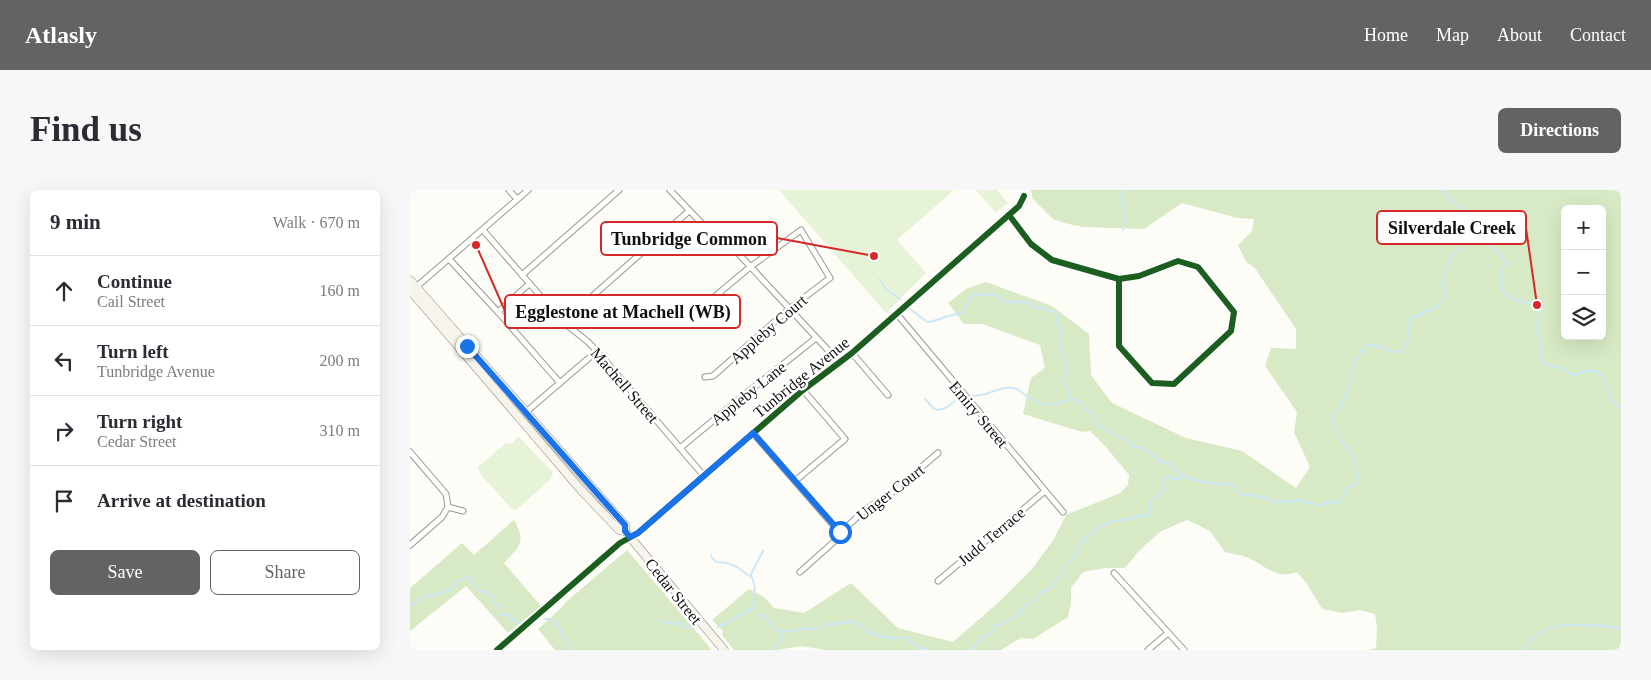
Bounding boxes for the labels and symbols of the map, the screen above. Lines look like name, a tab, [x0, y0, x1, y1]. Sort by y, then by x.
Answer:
callout: Silverdale Creek	[1377, 211, 1526, 244]
text: Silverdale Creek	[1388, 218, 1516, 238]
callout: Tunbridge Common	[601, 222, 777, 255]
text: Tunbridge Common	[611, 229, 767, 249]
street label: Appleby Court	[727, 291, 811, 368]
callout: Egglestone at Machell (WB)	[505, 295, 740, 328]
text: Egglestone at Machell (WB)	[515, 302, 731, 323]
street label: Tunbridge Avenue	[750, 334, 853, 422]
route end	[456, 335, 479, 358]
street label: Machell Street	[587, 344, 662, 427]
street label: Appleby Lane	[708, 358, 790, 429]
street label: Emiry Street	[945, 378, 1012, 452]
street label: Unger Court	[853, 461, 928, 525]
street label: Judd Terrace	[955, 504, 1028, 569]
route start	[829, 521, 852, 544]
street label: Cedar Street	[642, 555, 706, 628]

